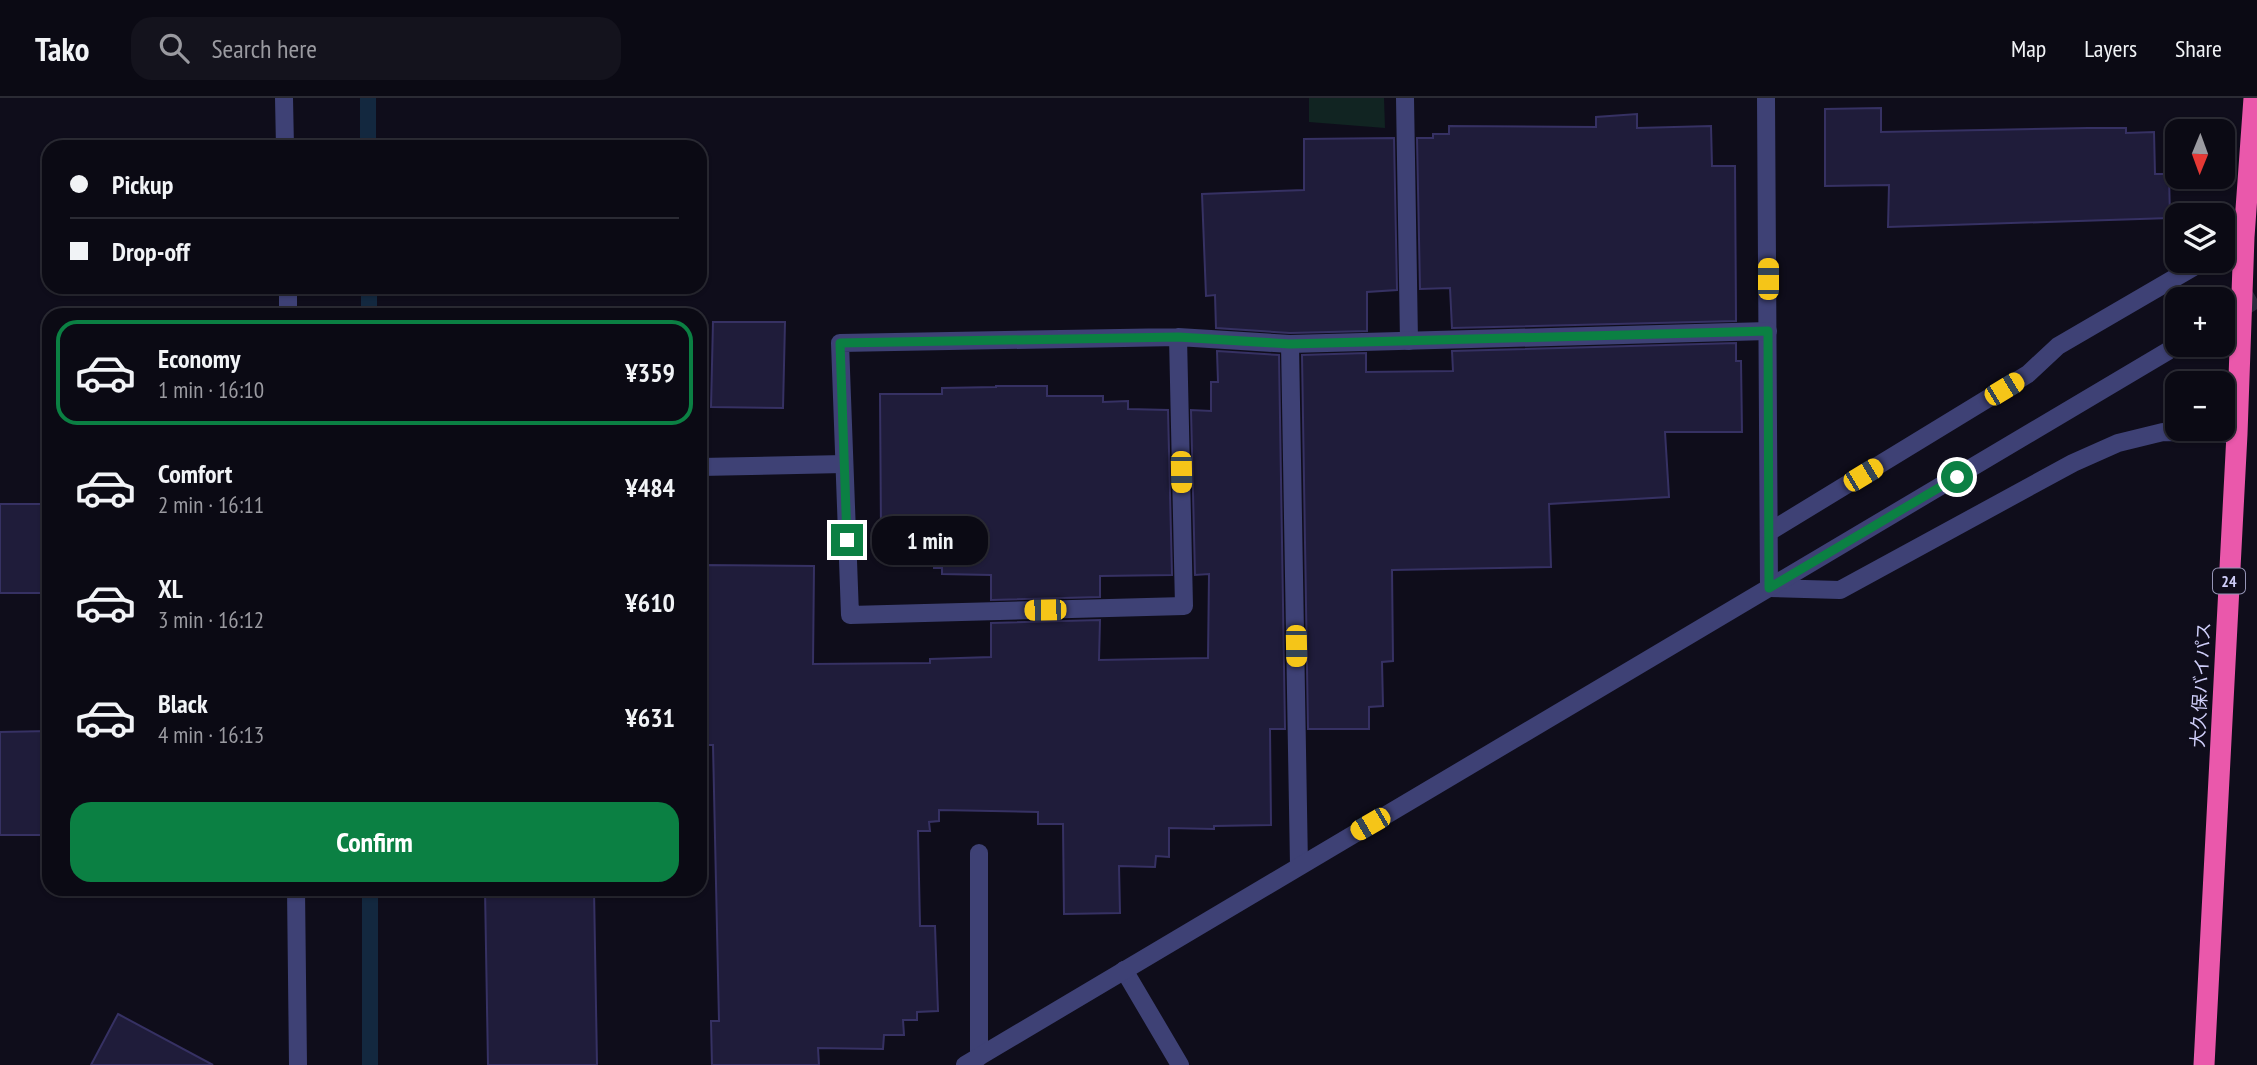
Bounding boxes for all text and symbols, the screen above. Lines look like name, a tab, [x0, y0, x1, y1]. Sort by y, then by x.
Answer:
search box	[131, 17, 621, 80]
text: Tako	[35, 27, 89, 70]
icon: search	[155, 29, 193, 67]
text: Search here	[211, 32, 317, 65]
text: Map	[2011, 33, 2046, 64]
text: Layers	[2084, 33, 2137, 64]
text: Share	[2175, 33, 2222, 64]
north arrow	[2165, 119, 2235, 189]
map controls	[2165, 119, 2235, 441]
text: Pickup	[112, 168, 173, 201]
button: layers	[2165, 203, 2235, 273]
text: Drop-off	[112, 235, 190, 268]
car	[1758, 258, 1779, 300]
button: +	[2165, 287, 2235, 357]
icon: car	[74, 341, 137, 404]
text: Economy	[158, 342, 240, 375]
text: ¥359	[625, 356, 675, 389]
car	[1981, 369, 2028, 409]
button: −	[2165, 371, 2235, 441]
text: 1 min · 16:10	[158, 375, 264, 404]
car	[1171, 451, 1192, 493]
car	[1840, 455, 1887, 495]
icon: car	[74, 456, 137, 519]
text: Comfort	[158, 457, 232, 490]
route start	[1941, 461, 1973, 493]
text: ¥484	[625, 471, 675, 504]
text: 2 min · 16:11	[158, 490, 264, 519]
callout: 1 min	[872, 516, 987, 564]
route end	[831, 524, 863, 556]
text: 1 min	[907, 526, 953, 555]
road number: 24	[2213, 568, 2245, 594]
icon: car	[74, 571, 137, 634]
text: XL	[158, 572, 183, 605]
text: ¥610	[625, 586, 675, 619]
car	[1024, 599, 1067, 621]
text: 3 min · 16:12	[158, 605, 264, 634]
street label: 大久保バイパス	[2186, 622, 2215, 748]
car	[1286, 625, 1307, 667]
icon: car	[74, 686, 137, 749]
text: Black	[158, 687, 208, 720]
text: ¥631	[625, 701, 675, 734]
text: 4 min · 16:13	[158, 720, 264, 749]
button: Confirm	[70, 802, 679, 882]
car	[1347, 804, 1394, 844]

